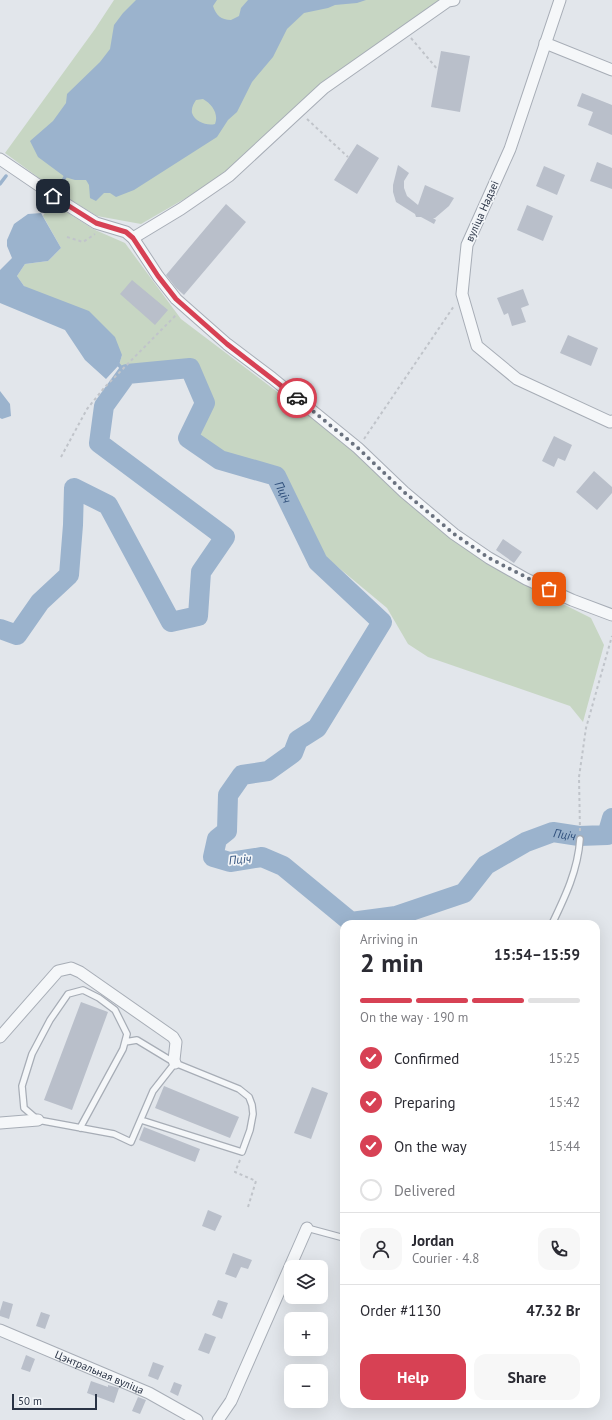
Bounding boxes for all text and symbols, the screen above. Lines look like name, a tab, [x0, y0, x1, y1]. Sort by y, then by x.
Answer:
street label: вуліца Надзеі	[462, 178, 502, 244]
pin	[36, 179, 70, 213]
icon: home	[42, 185, 64, 207]
courier	[277, 378, 317, 418]
icon: car	[286, 387, 308, 409]
water label: Пціч	[272, 478, 296, 506]
pin	[532, 572, 566, 606]
icon: bag	[538, 578, 560, 600]
water label: Пціч	[552, 825, 577, 843]
water label: Пціч	[228, 851, 252, 867]
text: Arriving in	[360, 931, 418, 948]
text: 15:54–15:59	[494, 945, 580, 964]
text: 2 min	[360, 946, 423, 979]
text: On the way · 190 m	[360, 1009, 468, 1026]
icon: check	[360, 1047, 382, 1069]
text: Confirmed	[394, 1049, 459, 1068]
text: 15:25	[549, 1050, 580, 1067]
icon: check	[360, 1091, 382, 1113]
text: Preparing	[394, 1093, 456, 1112]
text: 15:42	[549, 1094, 580, 1111]
icon: check	[360, 1135, 382, 1157]
text: On the way	[394, 1137, 467, 1156]
text: 15:44	[549, 1138, 580, 1155]
text: Delivered	[394, 1181, 455, 1200]
button: person	[360, 1228, 402, 1270]
button: phone	[538, 1228, 580, 1270]
text: Jordan	[412, 1231, 454, 1250]
text: Courier · 4.8	[412, 1250, 479, 1267]
map controls	[284, 1260, 328, 1408]
button: layers	[284, 1260, 328, 1304]
text: Order #1130	[360, 1301, 441, 1320]
text: 47.32 Br	[526, 1301, 580, 1320]
button: +	[284, 1312, 328, 1356]
street label: Цэнтральная вуліца	[53, 1347, 146, 1397]
button: Help	[360, 1354, 466, 1400]
button: Share	[474, 1354, 580, 1400]
button: −	[284, 1364, 328, 1408]
scale bar	[12, 1392, 97, 1411]
text: 50 m	[18, 1394, 42, 1408]

